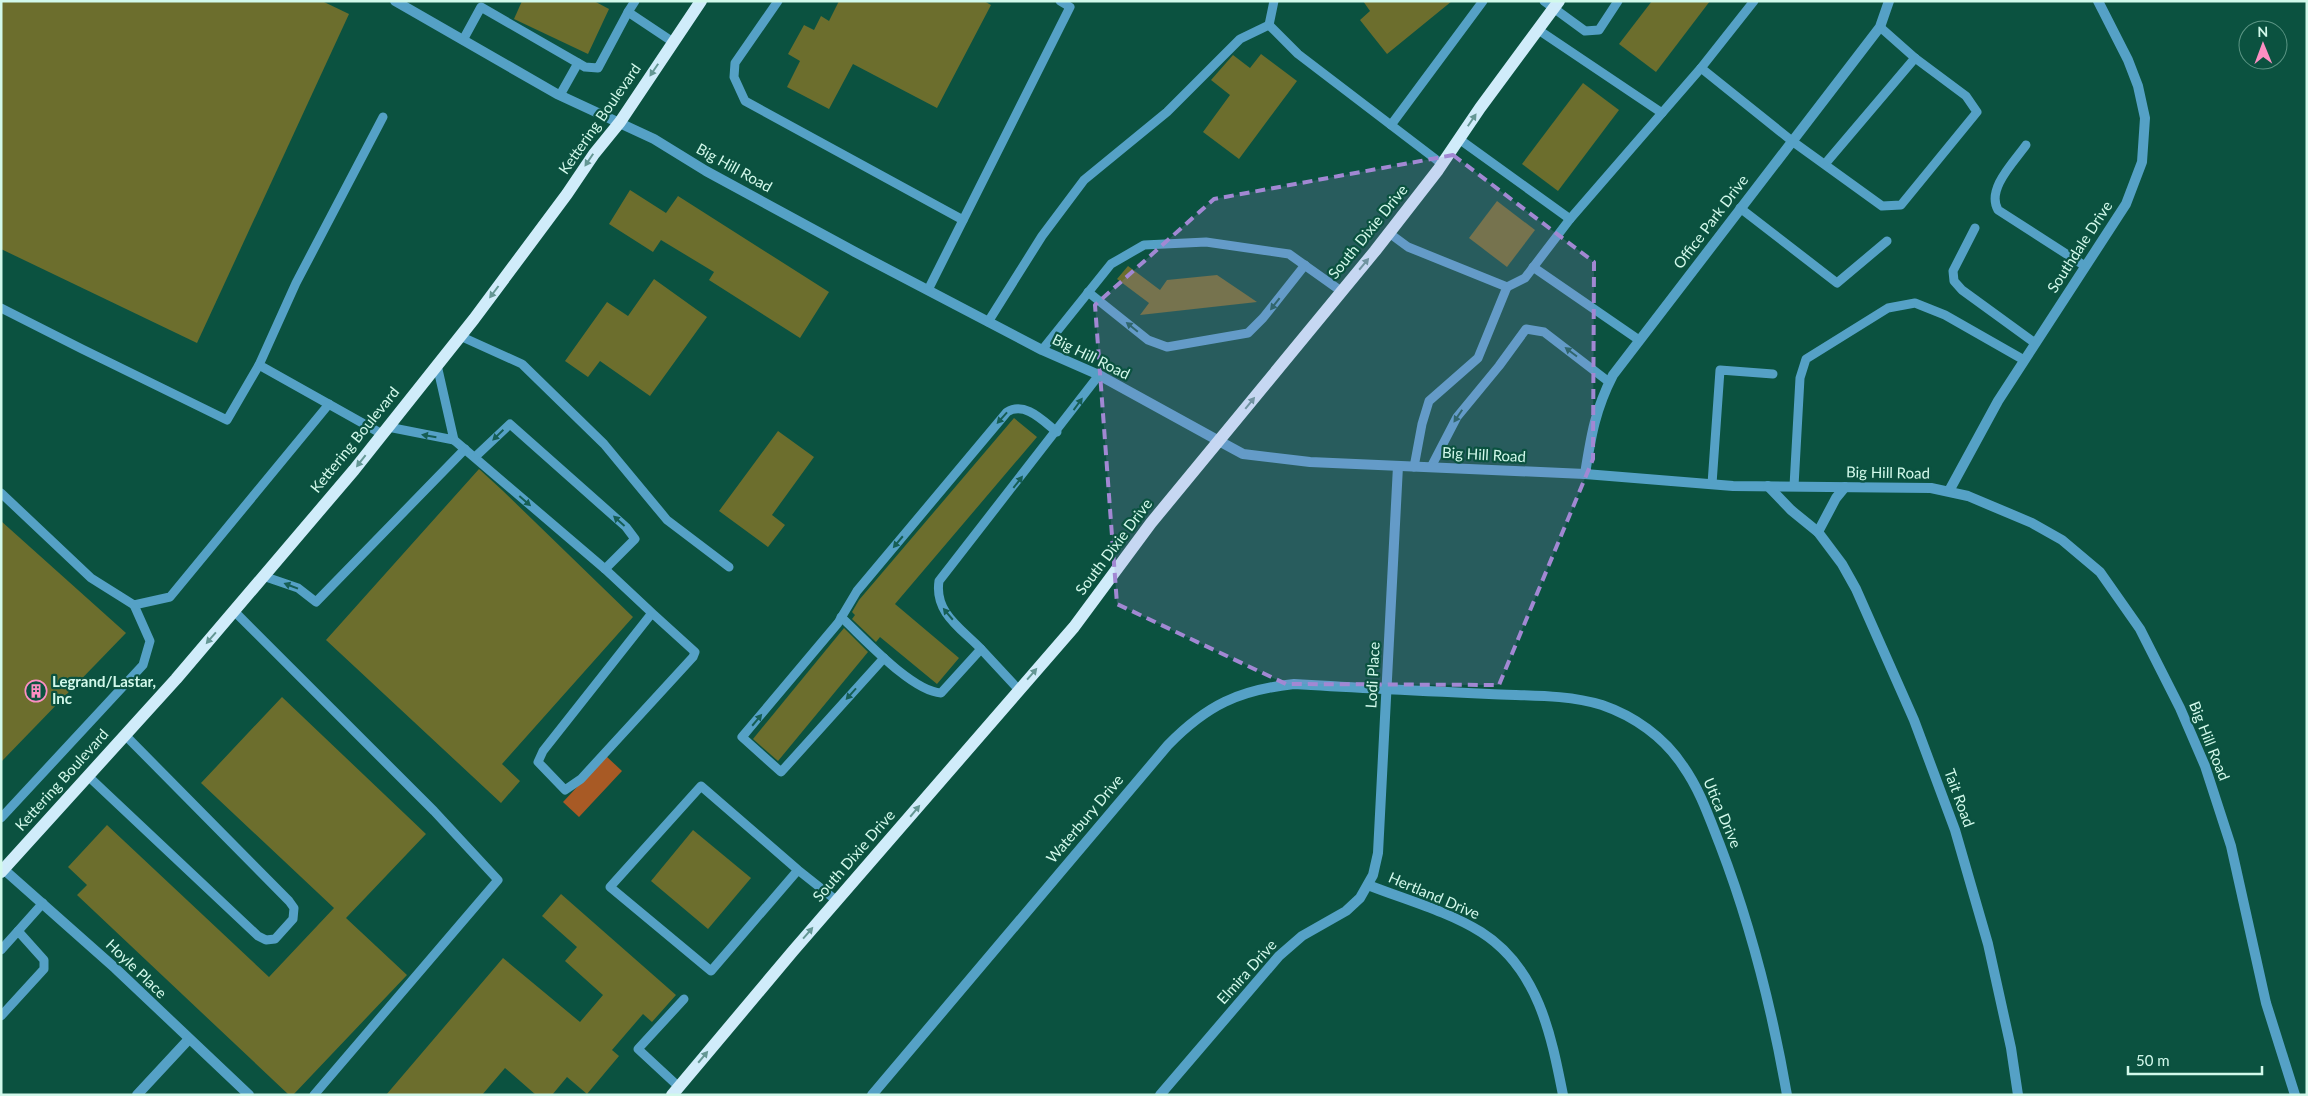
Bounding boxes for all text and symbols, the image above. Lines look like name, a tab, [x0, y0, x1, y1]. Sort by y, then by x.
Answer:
north arrow	[2238, 20, 2288, 70]
text: N	[2257, 23, 2268, 40]
street label: Kettering Boulevard	[554, 60, 644, 177]
one-way arrow	[649, 64, 659, 77]
one-way arrow	[1467, 113, 1477, 126]
street label: Big Hill Road	[693, 139, 776, 195]
one-way arrow	[585, 154, 594, 167]
street label: Office Park Drive	[1669, 171, 1751, 272]
street label: South Dixie Drive	[1324, 181, 1411, 282]
street label: Southdale Drive	[2043, 197, 2116, 296]
one-way arrow	[1358, 258, 1370, 270]
one-way arrow	[489, 285, 499, 299]
one-way arrow	[1269, 297, 1280, 310]
one-way arrow	[1126, 321, 1139, 332]
street label: Big Hill Road	[1050, 330, 1133, 383]
one-way arrow	[1565, 347, 1578, 358]
street label: Kettering Boulevard	[306, 383, 402, 496]
one-way arrow	[1073, 397, 1083, 411]
one-way arrow	[1245, 397, 1256, 410]
one-way arrow	[1453, 410, 1463, 423]
one-way arrow	[997, 411, 1008, 424]
one-way arrow	[493, 428, 505, 440]
one-way arrow	[421, 431, 437, 439]
street label: Big Hill Road	[1442, 443, 1526, 465]
one-way arrow	[356, 454, 367, 467]
street label: Big Hill Road	[1846, 462, 1930, 482]
one-way arrow	[1012, 476, 1023, 489]
one-way arrow	[518, 495, 531, 506]
street label: South Dixie Drive	[1071, 495, 1155, 598]
one-way arrow	[614, 515, 626, 527]
one-way arrow	[893, 536, 904, 548]
one-way arrow	[283, 582, 298, 590]
one-way arrow	[942, 608, 953, 621]
one-way arrow	[205, 631, 216, 644]
street label: Lodi Place	[1361, 641, 1383, 709]
one-way arrow	[1027, 668, 1038, 681]
place label: Legrand/Lastar, Inc	[52, 672, 156, 707]
building icon: Legrand/Lastar, Inc	[24, 679, 48, 703]
one-way arrow	[845, 687, 857, 699]
street label: Big Hill Road	[2186, 698, 2234, 783]
one-way arrow	[751, 713, 762, 726]
street label: Kettering Boulevard	[11, 725, 112, 834]
street label: Tait Road	[1941, 766, 1979, 829]
street label: Waterbury Drive	[1042, 770, 1127, 866]
street label: Utica Drive	[1700, 775, 1746, 850]
one-way arrow	[910, 805, 921, 818]
street label: South Dixie Drive	[808, 806, 898, 905]
street label: Hertland Drive	[1386, 868, 1483, 922]
one-way arrow	[803, 927, 814, 940]
street label: Hoyle Place	[103, 935, 171, 1002]
street label: Elmira Drive	[1213, 935, 1280, 1007]
scale bar	[2128, 1044, 2262, 1076]
one-way arrow	[698, 1051, 709, 1064]
text: 50 m	[2136, 1051, 2170, 1069]

